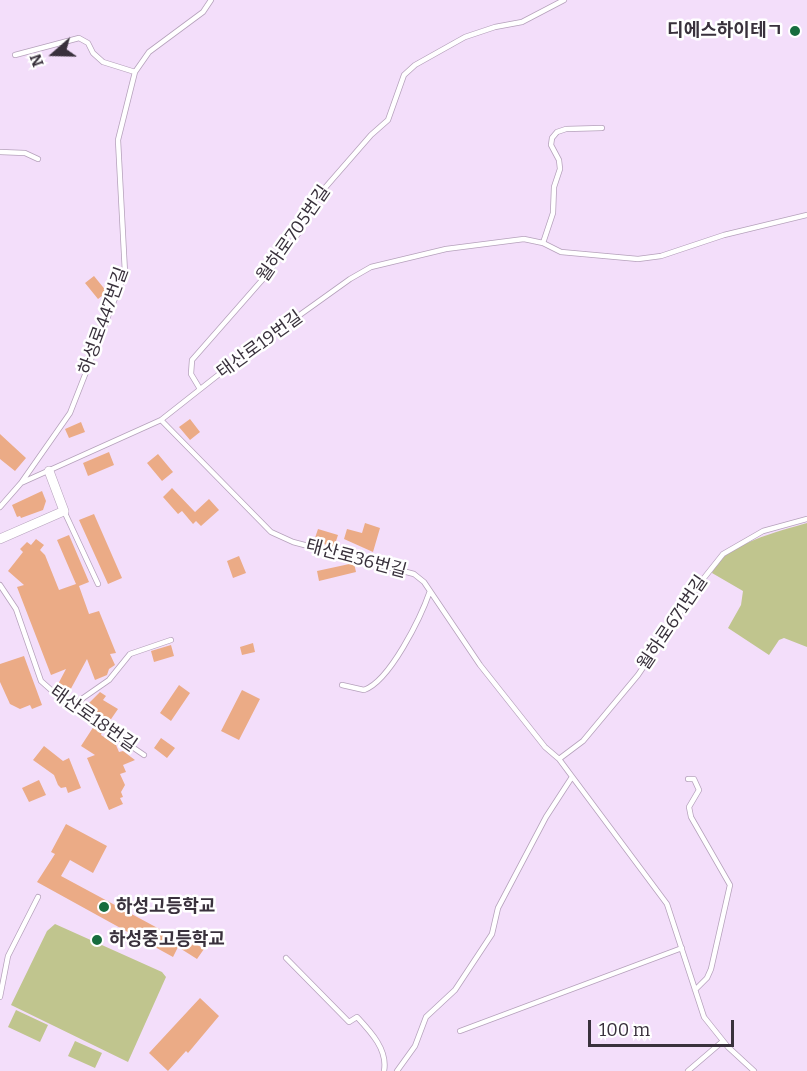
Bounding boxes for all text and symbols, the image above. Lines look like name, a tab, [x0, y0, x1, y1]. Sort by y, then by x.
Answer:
place label: 디에스하이테ㄱ	[667, 20, 783, 42]
north arrow	[24, 24, 84, 84]
marker: 디에스하이테ㄱ	[788, 24, 802, 38]
text: N	[26, 51, 48, 69]
street label: 월하로705번길	[253, 182, 335, 286]
street label: 하성로447번길	[75, 264, 133, 378]
street label: 태산로19번길	[213, 307, 307, 383]
street label: 태산로36번길	[303, 535, 409, 583]
street label: 월하로671번길	[633, 572, 713, 674]
street label: 태산로18번길	[45, 681, 141, 757]
place label: 하성고등학교	[116, 896, 215, 918]
marker: 하성고등학교	[97, 900, 111, 914]
place label: 하성중고등학교	[109, 929, 225, 951]
marker: 하성중고등학교	[90, 933, 104, 947]
scale bar	[591, 1008, 736, 1046]
text: 100 m	[599, 1019, 650, 1041]

